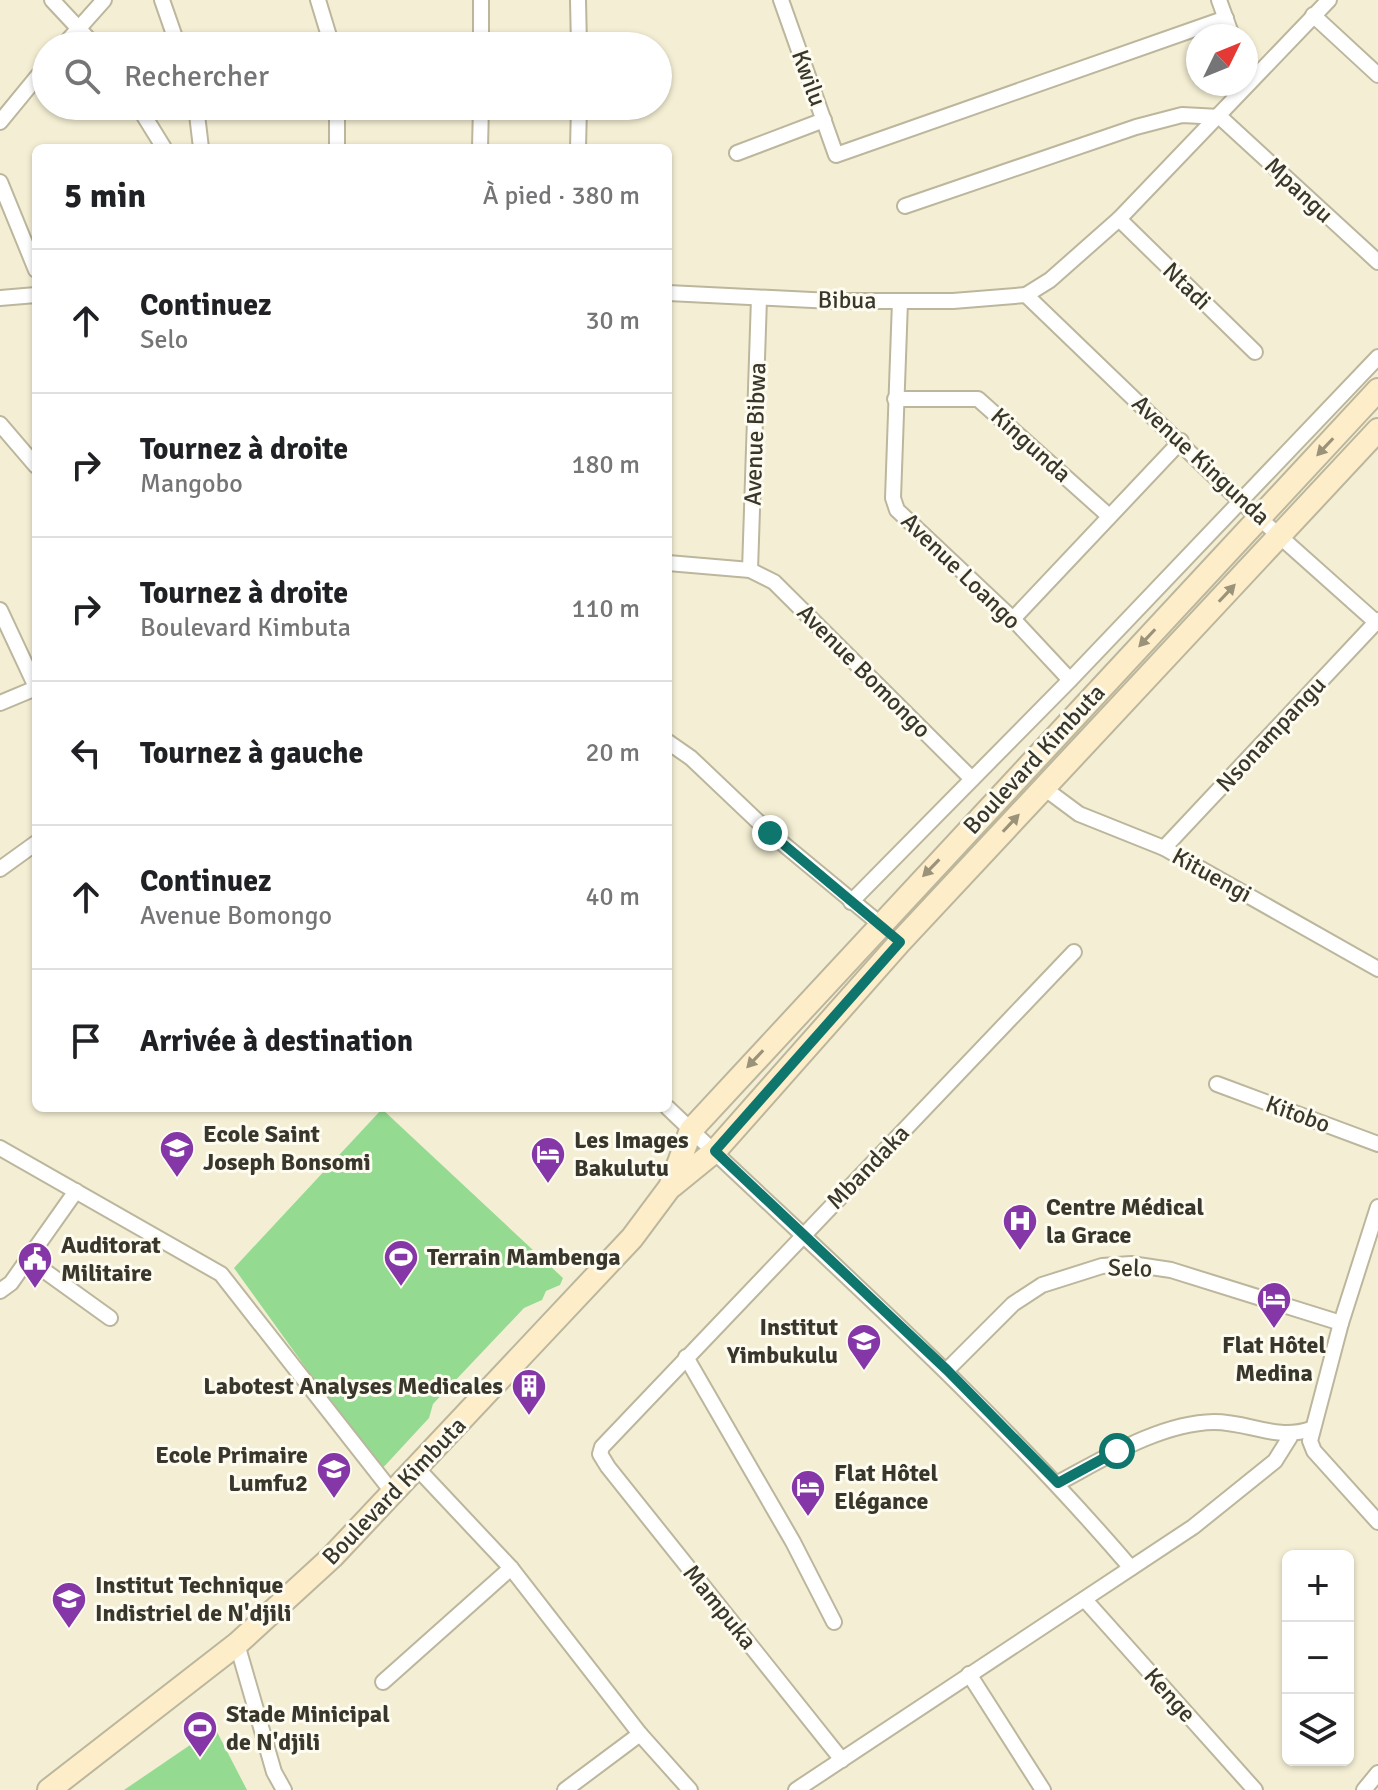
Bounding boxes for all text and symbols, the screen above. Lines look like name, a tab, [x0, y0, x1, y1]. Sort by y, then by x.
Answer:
north arrow	[1186, 24, 1258, 96]
search box	[32, 32, 672, 120]
street label: Kwilu	[785, 46, 833, 110]
icon: search	[60, 54, 104, 98]
text: Rechercher	[124, 58, 269, 95]
street label: Mpangu	[1258, 151, 1340, 229]
text: 5 min	[64, 175, 146, 217]
text: À pied · 380 m	[483, 180, 640, 212]
street label: Ntadi	[1156, 256, 1218, 316]
street label: Bibua	[817, 284, 877, 316]
text: Continuez	[140, 287, 272, 324]
icon: ahead	[64, 299, 108, 343]
text: 30 m	[585, 305, 640, 337]
text: Selo	[140, 324, 188, 356]
street label: Avenue Bibwa	[738, 362, 772, 506]
street label: Avenue Kingunda	[1126, 388, 1276, 532]
street label: Kingunda	[985, 401, 1077, 489]
text: Tournez à droite	[140, 431, 348, 468]
one-way arrow	[1316, 437, 1334, 456]
icon: right	[64, 443, 108, 487]
text: 180 m	[571, 449, 640, 481]
text: Mangobo	[140, 468, 243, 500]
street label: Avenue Loango	[895, 506, 1027, 636]
text: Tournez à droite	[140, 575, 348, 612]
one-way arrow	[1217, 584, 1235, 603]
icon: right	[64, 587, 108, 631]
text: 110 m	[571, 593, 640, 625]
street label: Avenue Bomongo	[791, 598, 937, 744]
text: Boulevard Kimbuta	[140, 612, 351, 644]
one-way arrow	[1139, 628, 1157, 647]
street label: Nsonampangu	[1210, 670, 1332, 798]
street label: Boulevard Kimbuta	[957, 678, 1111, 840]
icon: left	[64, 731, 108, 775]
text: Tournez à gauche	[140, 735, 363, 772]
text: 20 m	[585, 737, 640, 769]
one-way arrow	[1001, 814, 1019, 833]
route end	[752, 815, 788, 851]
street label: Kituengi	[1167, 841, 1257, 909]
one-way arrow	[923, 858, 941, 877]
text: Continuez	[140, 863, 272, 900]
icon: ahead	[64, 875, 108, 919]
text: 40 m	[585, 881, 640, 913]
text: Avenue Bomongo	[140, 900, 332, 932]
icon: arrive	[64, 1019, 108, 1063]
text: Arrivée à destination	[140, 1023, 413, 1060]
one-way arrow	[747, 1049, 765, 1068]
street label: Kitobo	[1262, 1089, 1334, 1139]
street label: Mbandaka	[820, 1118, 916, 1216]
place label: Ecole Saint Joseph Bonsomi	[203, 1119, 371, 1177]
place label: Les Images Bakulutu	[574, 1125, 689, 1183]
school or university icon: Ecole Saint Joseph Bonsomi	[158, 1129, 196, 1179]
hotel icon: Les Images Bakulutu	[529, 1135, 567, 1185]
place label: Centre Médical la Grace	[1046, 1192, 1205, 1250]
hospital icon: Centre Médical la Grace	[1001, 1202, 1039, 1252]
place label: Auditorat Militaire	[61, 1230, 161, 1288]
sports icon: Terrain Mambenga	[382, 1238, 420, 1288]
public building icon: Auditorat Militaire	[16, 1240, 54, 1290]
place label: Terrain Mambenga	[427, 1242, 621, 1272]
street label: Selo	[1107, 1252, 1153, 1284]
hotel icon: Flat Hôtel Medina	[1255, 1280, 1293, 1330]
place label: Institut Yimbukulu	[726, 1312, 838, 1370]
school or university icon: Institut Yimbukulu	[845, 1322, 883, 1372]
place label: Flat Hôtel Medina	[1222, 1330, 1327, 1388]
building icon: Labotest Analyses Medicales	[510, 1367, 548, 1417]
place label: Labotest Analyses Medicales	[203, 1371, 503, 1401]
street label: Boulevard Kimbuta	[316, 1411, 472, 1571]
route start	[1099, 1433, 1135, 1469]
place label: Ecole Primaire Lumfu2	[155, 1440, 308, 1498]
school or university icon: Ecole Primaire Lumfu2	[315, 1450, 353, 1500]
place label: Flat Hôtel Elégance	[834, 1458, 939, 1516]
hotel icon: Flat Hôtel Elégance	[789, 1468, 827, 1518]
map controls	[1282, 1550, 1354, 1766]
button: +	[1282, 1550, 1354, 1622]
street label: Mampuka	[677, 1558, 763, 1656]
place label: Institut Technique Indistriel de N'djili	[95, 1570, 291, 1628]
school or university icon: Institut Technique Indistriel de N'djili	[50, 1580, 88, 1630]
button: −	[1282, 1622, 1354, 1694]
street label: Kenge	[1138, 1661, 1202, 1729]
button: layers	[1282, 1694, 1354, 1766]
place label: Stade Minicipal de N'djili	[226, 1699, 390, 1757]
sports icon: Stade Minicipal de N'djili	[181, 1709, 219, 1759]

